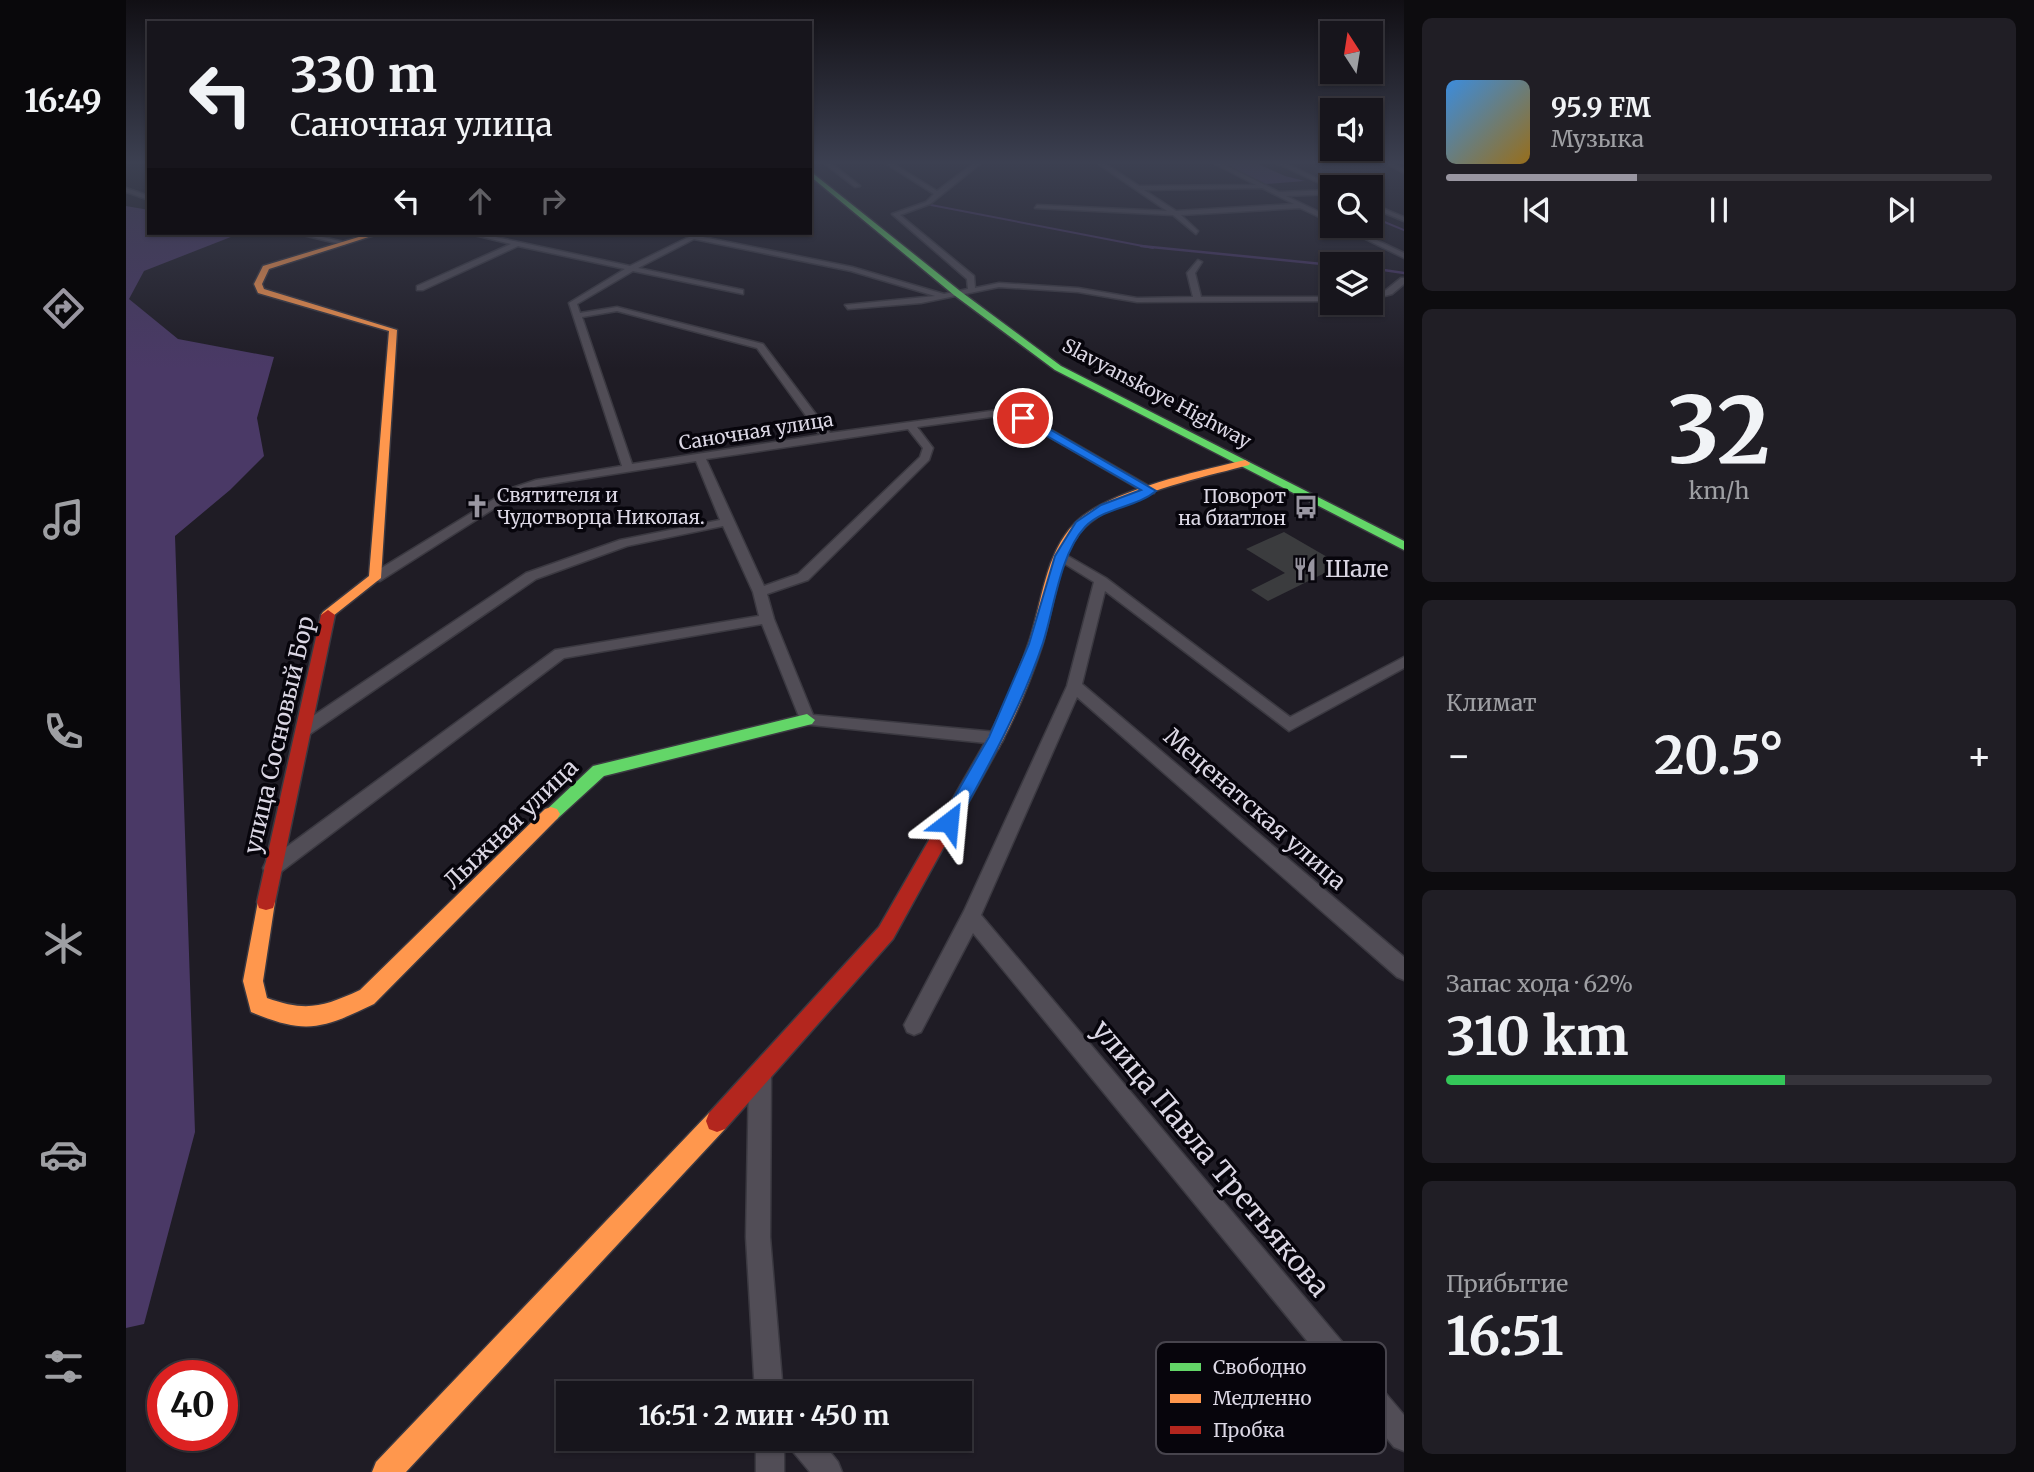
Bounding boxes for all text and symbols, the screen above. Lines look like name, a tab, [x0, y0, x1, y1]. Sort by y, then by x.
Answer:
north arrow	[1320, 21, 1382, 84]
map controls	[1320, 21, 1383, 315]
text: 330 m	[290, 44, 437, 105]
icon: left	[175, 49, 266, 140]
text: 16:49	[24, 81, 102, 121]
text: 95.9 FM	[1551, 91, 1651, 124]
button: sound	[1320, 98, 1383, 161]
text: Саночная улица	[290, 105, 553, 145]
text: Музыка	[1551, 124, 1644, 153]
button: search	[1320, 175, 1383, 238]
icon: left	[388, 182, 426, 220]
icon: ahead	[461, 182, 499, 220]
icon: right	[534, 182, 572, 220]
icon: previous	[1518, 191, 1556, 229]
icon: pause	[1700, 191, 1738, 229]
icon: next	[1882, 191, 1920, 229]
button: layers	[1320, 252, 1383, 315]
icon: directions	[39, 284, 88, 333]
street label: Slavyanskoye Highway	[1058, 333, 1256, 453]
text: 32	[1667, 373, 1771, 488]
pin	[993, 388, 1053, 448]
icon: arrive	[1004, 399, 1042, 437]
street label: Саночная улица	[677, 407, 835, 455]
text: km/h	[1689, 476, 1749, 505]
place label: Святителя и Чудотворца Николая.	[497, 483, 704, 529]
place label: Поворот на биатлон	[1178, 484, 1286, 530]
church icon: Святителя и Чудотворца Николая.	[463, 492, 491, 520]
bus stop icon: Поворот на биатлон	[1292, 493, 1320, 521]
icon: music	[39, 495, 88, 544]
place label: Шале	[1325, 554, 1389, 583]
restaurant icon: Шале	[1291, 555, 1319, 583]
street label: улица Сосновый Бор	[237, 613, 320, 857]
text: Климат	[1446, 688, 1537, 717]
icon: phone	[39, 707, 88, 756]
street label: Меценатская улица	[1158, 722, 1352, 896]
text: 20.5°	[1654, 723, 1784, 788]
text: −	[1446, 732, 1471, 779]
text: +	[1967, 732, 1992, 779]
street label: Лыжная улица	[438, 752, 584, 895]
position arrow	[912, 785, 986, 859]
icon: climate	[39, 919, 88, 968]
text: Запас хода · 62%	[1446, 969, 1633, 998]
text: 310 km	[1446, 1004, 1629, 1069]
street label: улица Павла Третьякова	[1084, 1012, 1338, 1304]
icon: car	[39, 1130, 88, 1179]
text: Прибытие	[1446, 1269, 1568, 1298]
text: 16:51	[1446, 1304, 1564, 1369]
icon: filters	[39, 1342, 88, 1391]
legend	[1156, 1342, 1386, 1454]
text: Свободно	[1213, 1355, 1306, 1379]
speed limit sign: 40	[147, 1360, 238, 1451]
text: Медленно	[1213, 1386, 1312, 1410]
text: 16:51 · 2 мин · 450 m	[638, 1399, 890, 1432]
text: Пробка	[1213, 1418, 1285, 1442]

